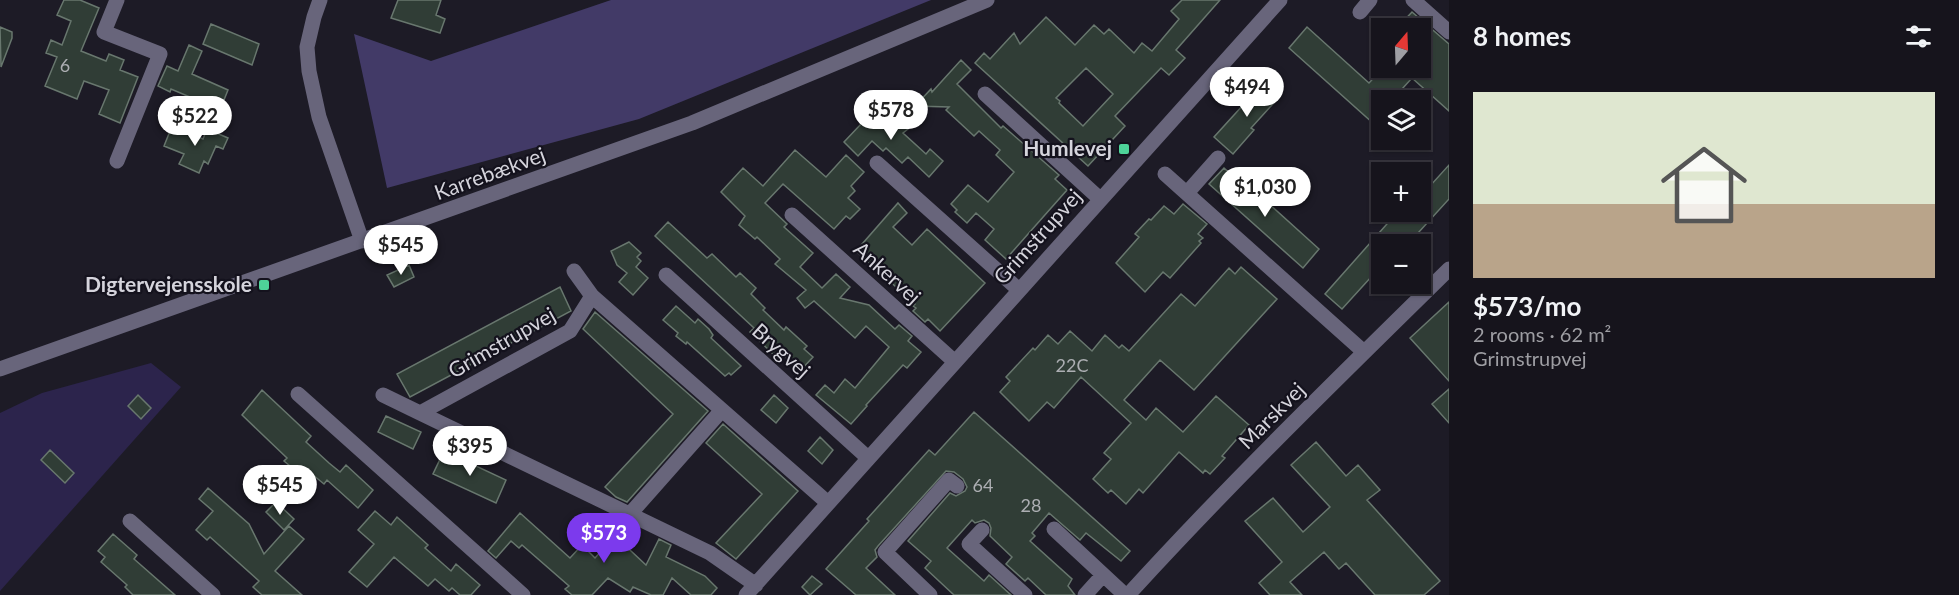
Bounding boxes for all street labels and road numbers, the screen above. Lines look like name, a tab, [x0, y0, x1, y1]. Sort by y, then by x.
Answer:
street label: Karrebækvej	[431, 141, 548, 204]
street label: Grimstrupvej	[988, 183, 1086, 289]
street label: Ankervej	[849, 235, 927, 308]
street label: Grimstrupvej	[443, 301, 559, 382]
street label: Brygvej	[748, 317, 816, 382]
street label: Marskvej	[1233, 377, 1309, 453]

